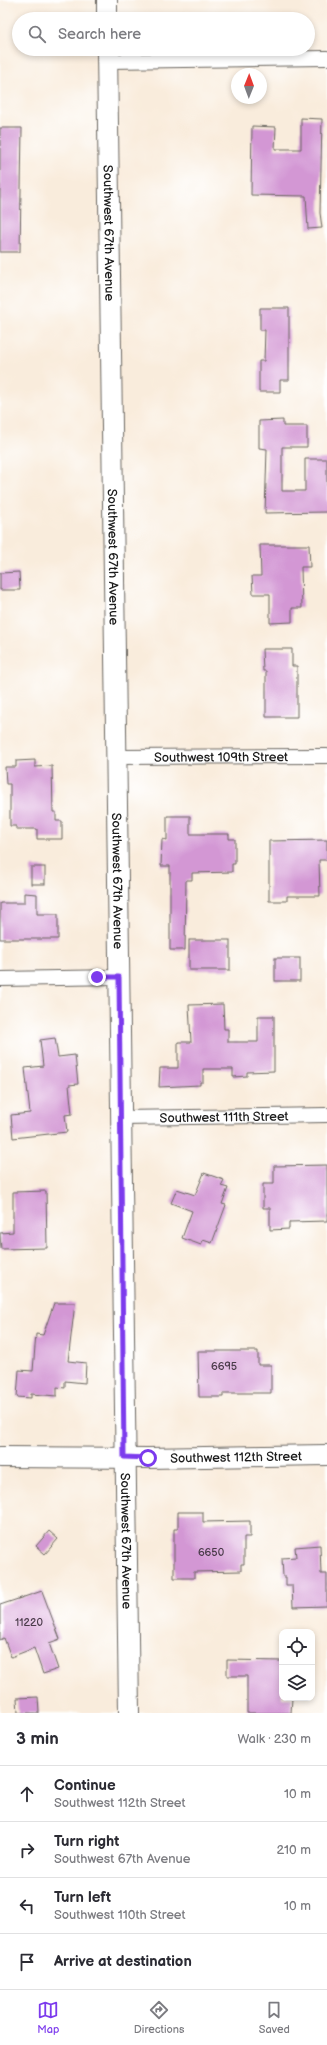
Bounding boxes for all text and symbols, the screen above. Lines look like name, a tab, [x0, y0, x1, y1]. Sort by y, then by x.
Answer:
search box	[12, 12, 315, 56]
icon: search	[26, 23, 48, 45]
text: Search here	[58, 25, 141, 44]
north arrow	[231, 68, 267, 104]
street label: Southwest 67th Avenue	[100, 165, 117, 302]
street label: Southwest 67th Avenue	[104, 489, 122, 626]
street label: Southwest 109th Street	[154, 749, 288, 766]
street label: Southwest 67th Avenue	[108, 813, 126, 950]
route end	[88, 968, 106, 986]
street label: Southwest 111th Street	[159, 1109, 289, 1126]
house number: 6695	[211, 1360, 237, 1373]
street label: Southwest 112th Street	[170, 1448, 302, 1467]
route start	[139, 1449, 157, 1467]
street label: Southwest 67th Avenue	[117, 1473, 135, 1610]
house number: 6650	[198, 1546, 225, 1559]
house number: 11220	[15, 1616, 44, 1629]
map controls	[279, 1629, 315, 1701]
button: locate	[279, 1629, 315, 1665]
button: layers	[279, 1665, 315, 1701]
text: 3 min	[16, 1729, 59, 1749]
text: Walk · 230 m	[237, 1731, 311, 1747]
text: Continue	[54, 1776, 116, 1795]
icon: ahead	[16, 1783, 38, 1805]
text: 10 m	[284, 1786, 311, 1802]
text: Southwest 112th Street	[54, 1795, 186, 1811]
text: Turn right	[54, 1832, 119, 1851]
icon: right	[16, 1839, 38, 1861]
text: 210 m	[277, 1842, 311, 1858]
text: Southwest 67th Avenue	[54, 1851, 190, 1867]
text: Turn left	[54, 1888, 111, 1907]
icon: left	[16, 1895, 38, 1917]
text: 10 m	[284, 1898, 311, 1914]
text: Southwest 110th Street	[54, 1907, 186, 1923]
icon: arrive	[16, 1951, 38, 1973]
text: Arrive at destination	[54, 1952, 192, 1971]
tab: Map	[37, 1999, 59, 2036]
tab: Directions	[134, 1999, 184, 2036]
tab: Saved	[259, 1999, 290, 2036]

